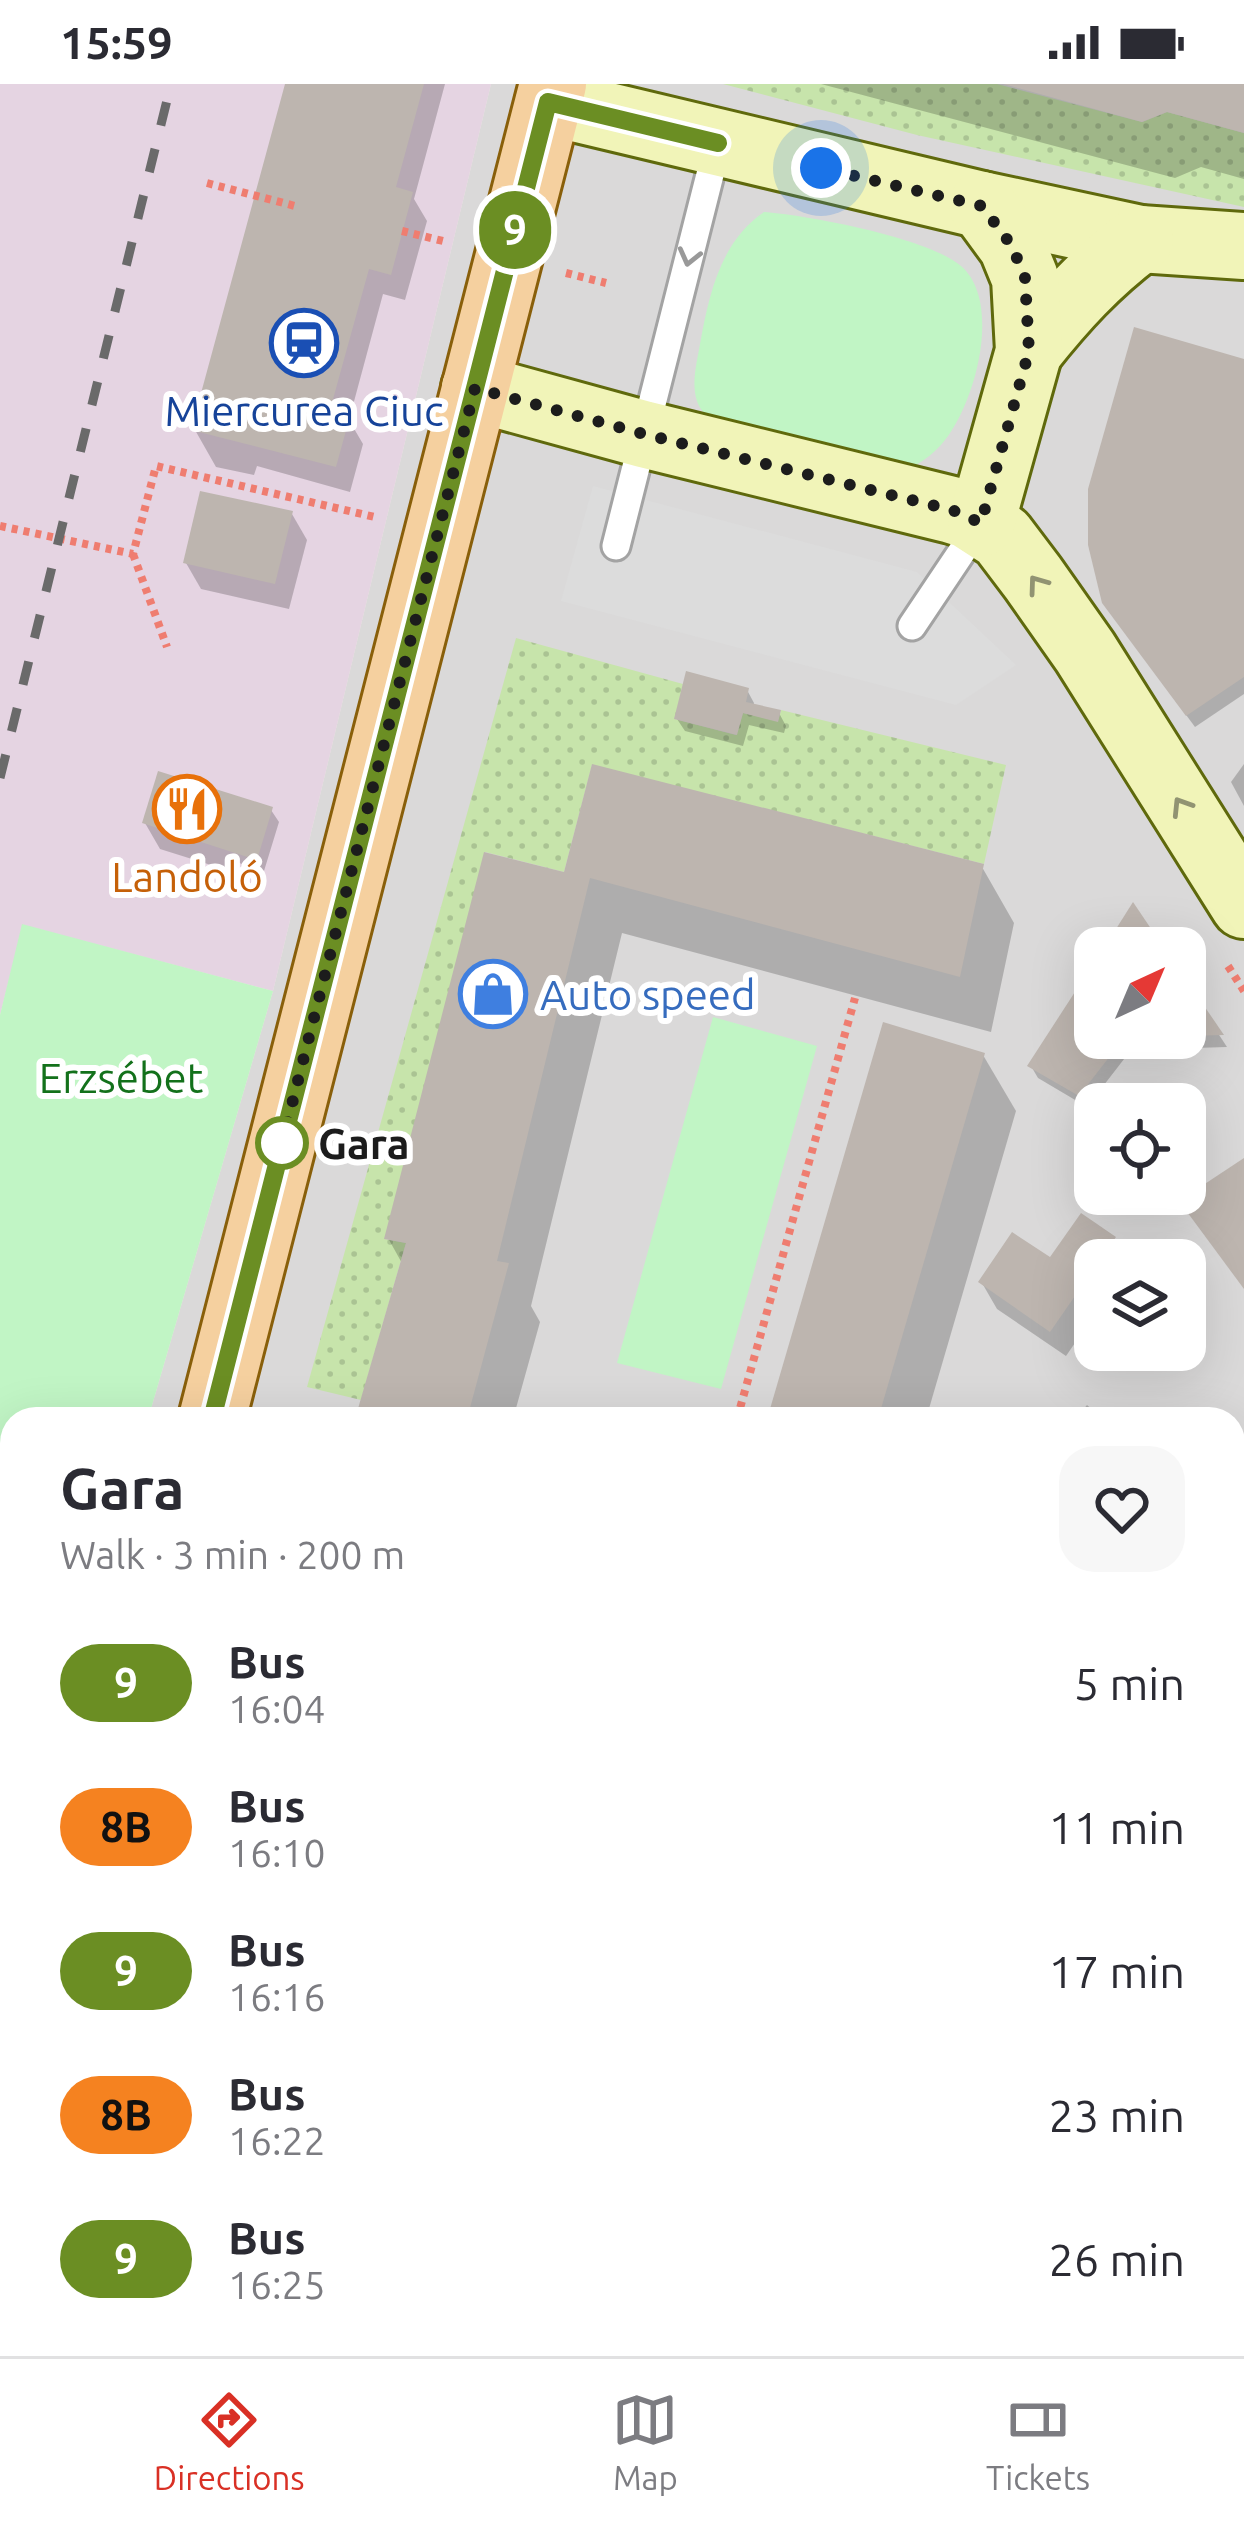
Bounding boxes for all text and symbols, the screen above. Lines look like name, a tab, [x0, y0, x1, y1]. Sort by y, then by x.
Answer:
text: 15:59	[60, 17, 173, 68]
your location	[791, 138, 851, 198]
line badge: 9	[476, 191, 554, 269]
text: 9	[503, 206, 527, 253]
one-way arrow	[678, 246, 703, 266]
station icon: Miercurea Ciuc	[269, 308, 339, 378]
place label: Miercurea Ciuc	[164, 387, 444, 434]
one-way arrow	[1029, 576, 1051, 597]
restaurant icon: Landoló	[152, 774, 222, 844]
one-way arrow	[1173, 797, 1196, 819]
place label: Landoló	[111, 853, 263, 900]
north arrow	[1074, 927, 1206, 1059]
map controls	[1074, 927, 1206, 1371]
shop icon: Auto speed	[458, 959, 528, 1029]
place label: Auto speed	[540, 971, 756, 1018]
park label: Erzsébet	[39, 1054, 203, 1101]
button: locate	[1074, 1083, 1206, 1215]
marker: Gara	[257, 1118, 307, 1168]
place label: Gara	[318, 1120, 410, 1167]
button: layers	[1074, 1239, 1206, 1371]
button: heart	[1059, 1446, 1185, 1572]
text: Gara	[60, 1456, 184, 1520]
text: Walk · 3 min · 200 m	[60, 1533, 405, 1576]
text: Bus	[228, 1636, 305, 1687]
text: 5 min	[1074, 1658, 1185, 1709]
text: 9	[114, 1659, 138, 1706]
text: 16:04	[228, 1687, 326, 1730]
text: Bus	[228, 1780, 305, 1831]
text: 11 min	[1048, 1802, 1185, 1853]
text: 8B	[100, 1803, 152, 1850]
text: 16:10	[228, 1831, 326, 1874]
text: Bus	[228, 1924, 305, 1975]
text: 17 min	[1048, 1946, 1185, 1997]
text: 9	[114, 1947, 138, 1994]
text: 16:16	[228, 1975, 326, 2018]
text: Bus	[228, 2068, 305, 2119]
text: 23 min	[1048, 2090, 1185, 2141]
text: 8B	[100, 2091, 152, 2138]
text: 16:22	[228, 2119, 326, 2162]
text: Bus	[228, 2212, 305, 2263]
text: 26 min	[1048, 2234, 1185, 2285]
text: 9	[114, 2235, 138, 2282]
text: 16:25	[228, 2263, 326, 2306]
tab: Directions	[154, 2387, 305, 2496]
tab: Map	[612, 2387, 678, 2496]
tab: Tickets	[986, 2387, 1090, 2496]

